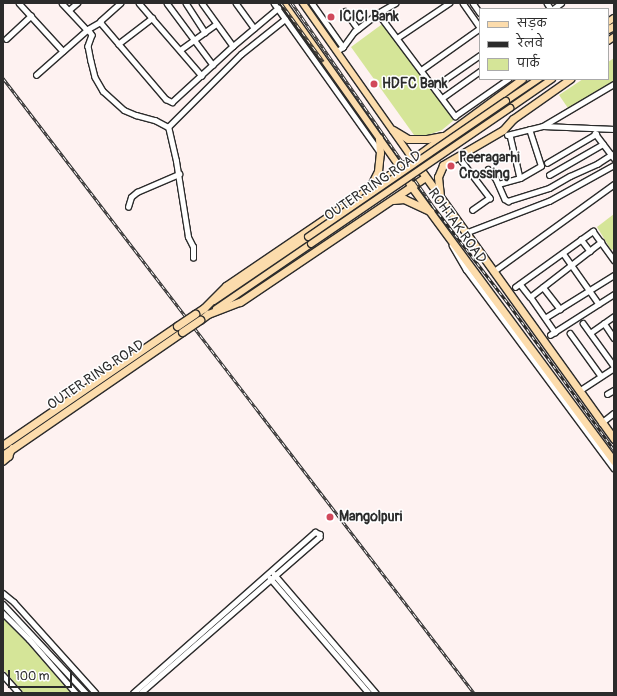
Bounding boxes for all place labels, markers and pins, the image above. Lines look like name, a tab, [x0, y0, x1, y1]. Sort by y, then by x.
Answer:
place label: ICICI Bank	[339, 9, 399, 25]
marker: ICICI Bank	[326, 12, 336, 22]
place label: HDFC Bank	[382, 76, 448, 92]
marker: HDFC Bank	[369, 79, 379, 89]
place label: Peeragarhi Crossing	[459, 150, 520, 182]
marker: Peeragarhi Crossing	[446, 161, 456, 171]
place label: Mangolpuri	[339, 509, 402, 525]
marker: Mangolpuri	[324, 511, 336, 523]

